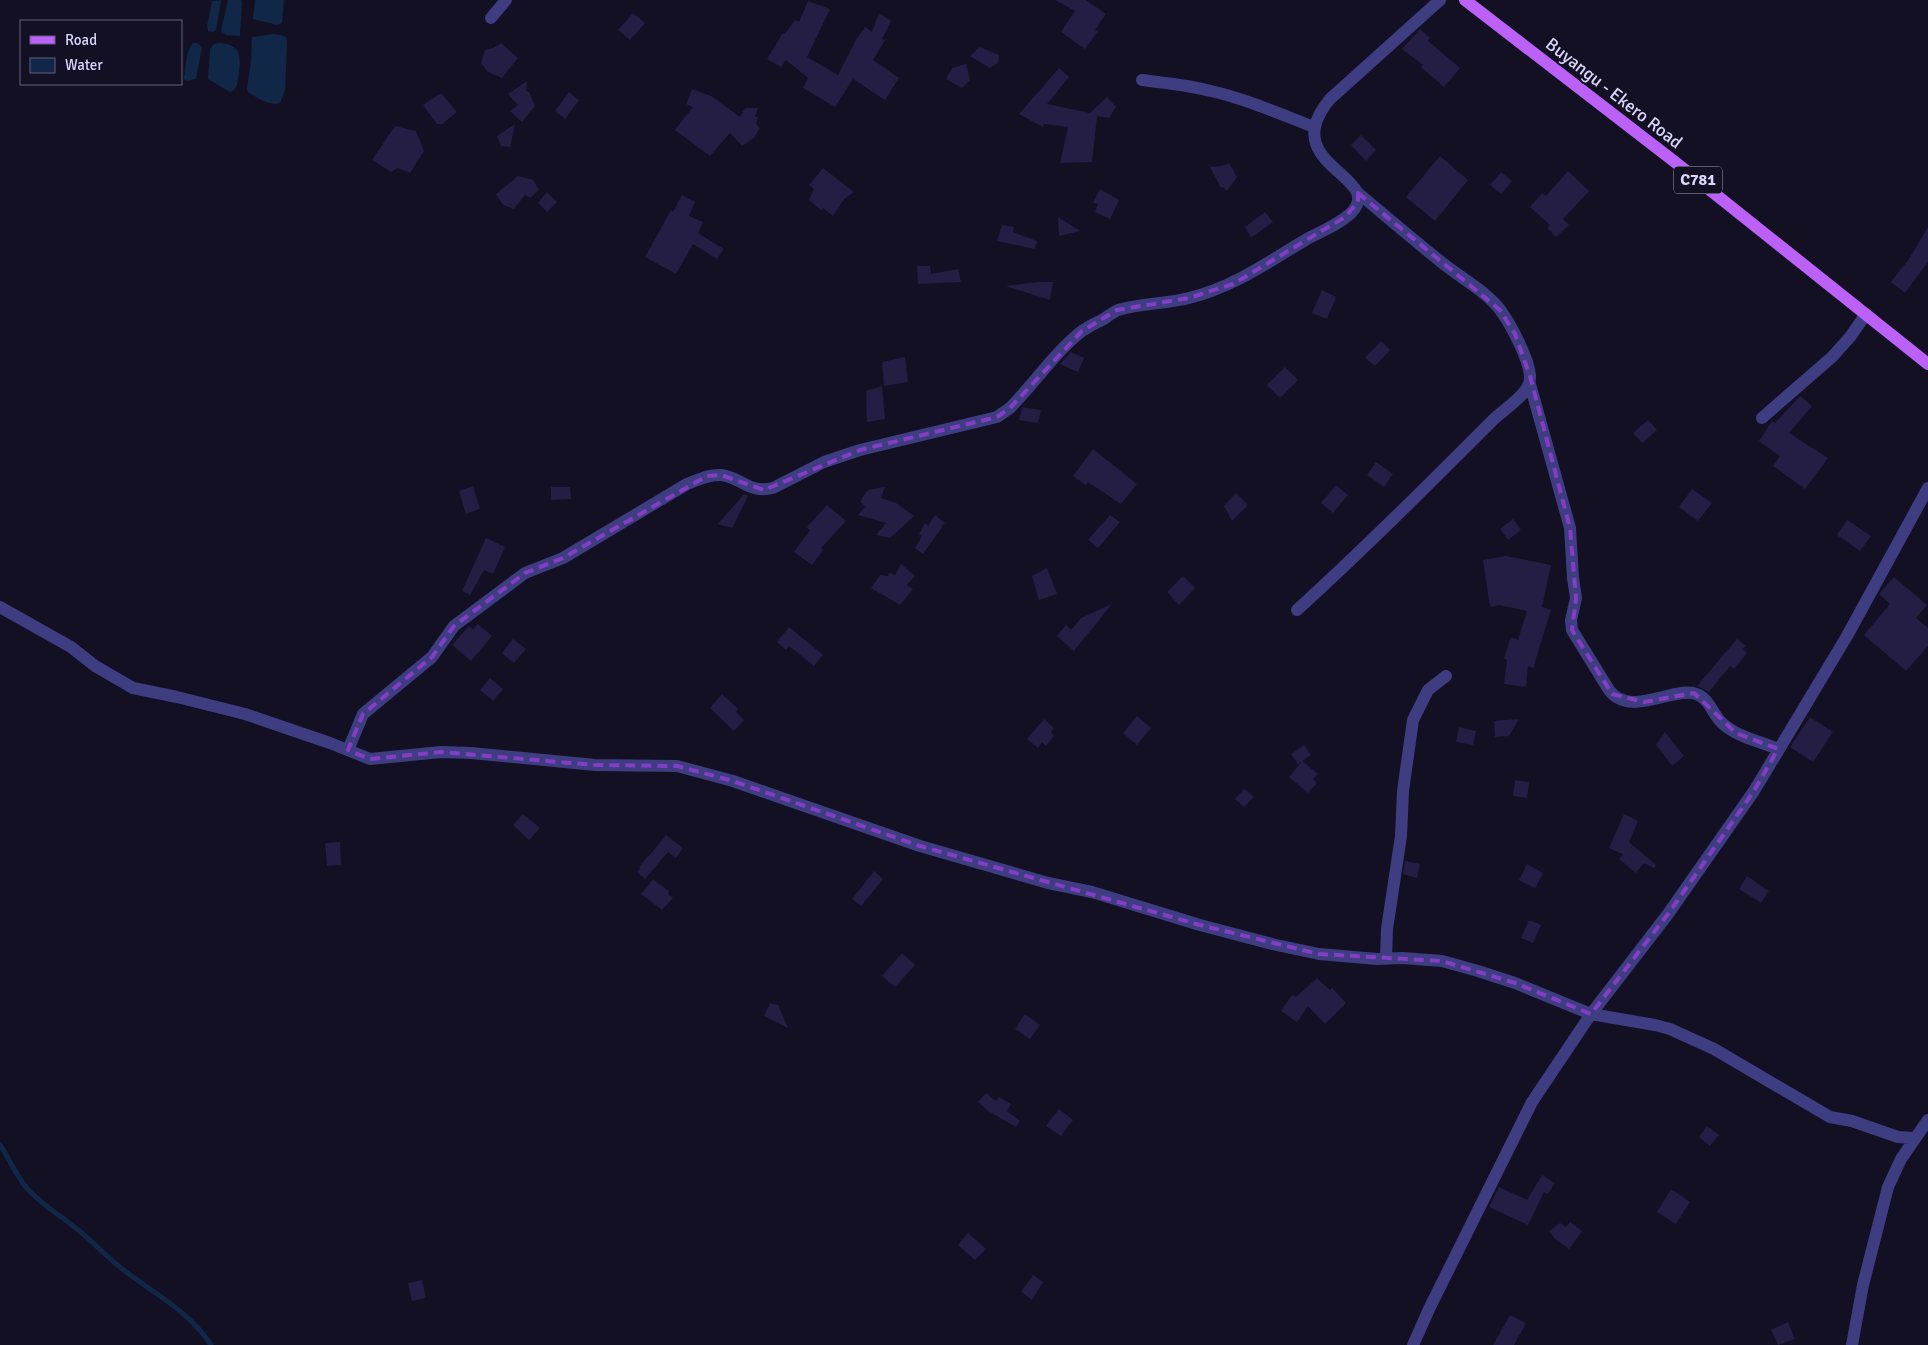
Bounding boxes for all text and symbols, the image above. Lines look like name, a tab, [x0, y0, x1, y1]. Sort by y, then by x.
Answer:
legend	[20, 20, 182, 85]
text: Road	[65, 31, 97, 49]
street label: Buyangu - Ekero Road	[1541, 33, 1687, 153]
text: Water	[65, 56, 103, 74]
road number: C781	[1674, 166, 1722, 194]

